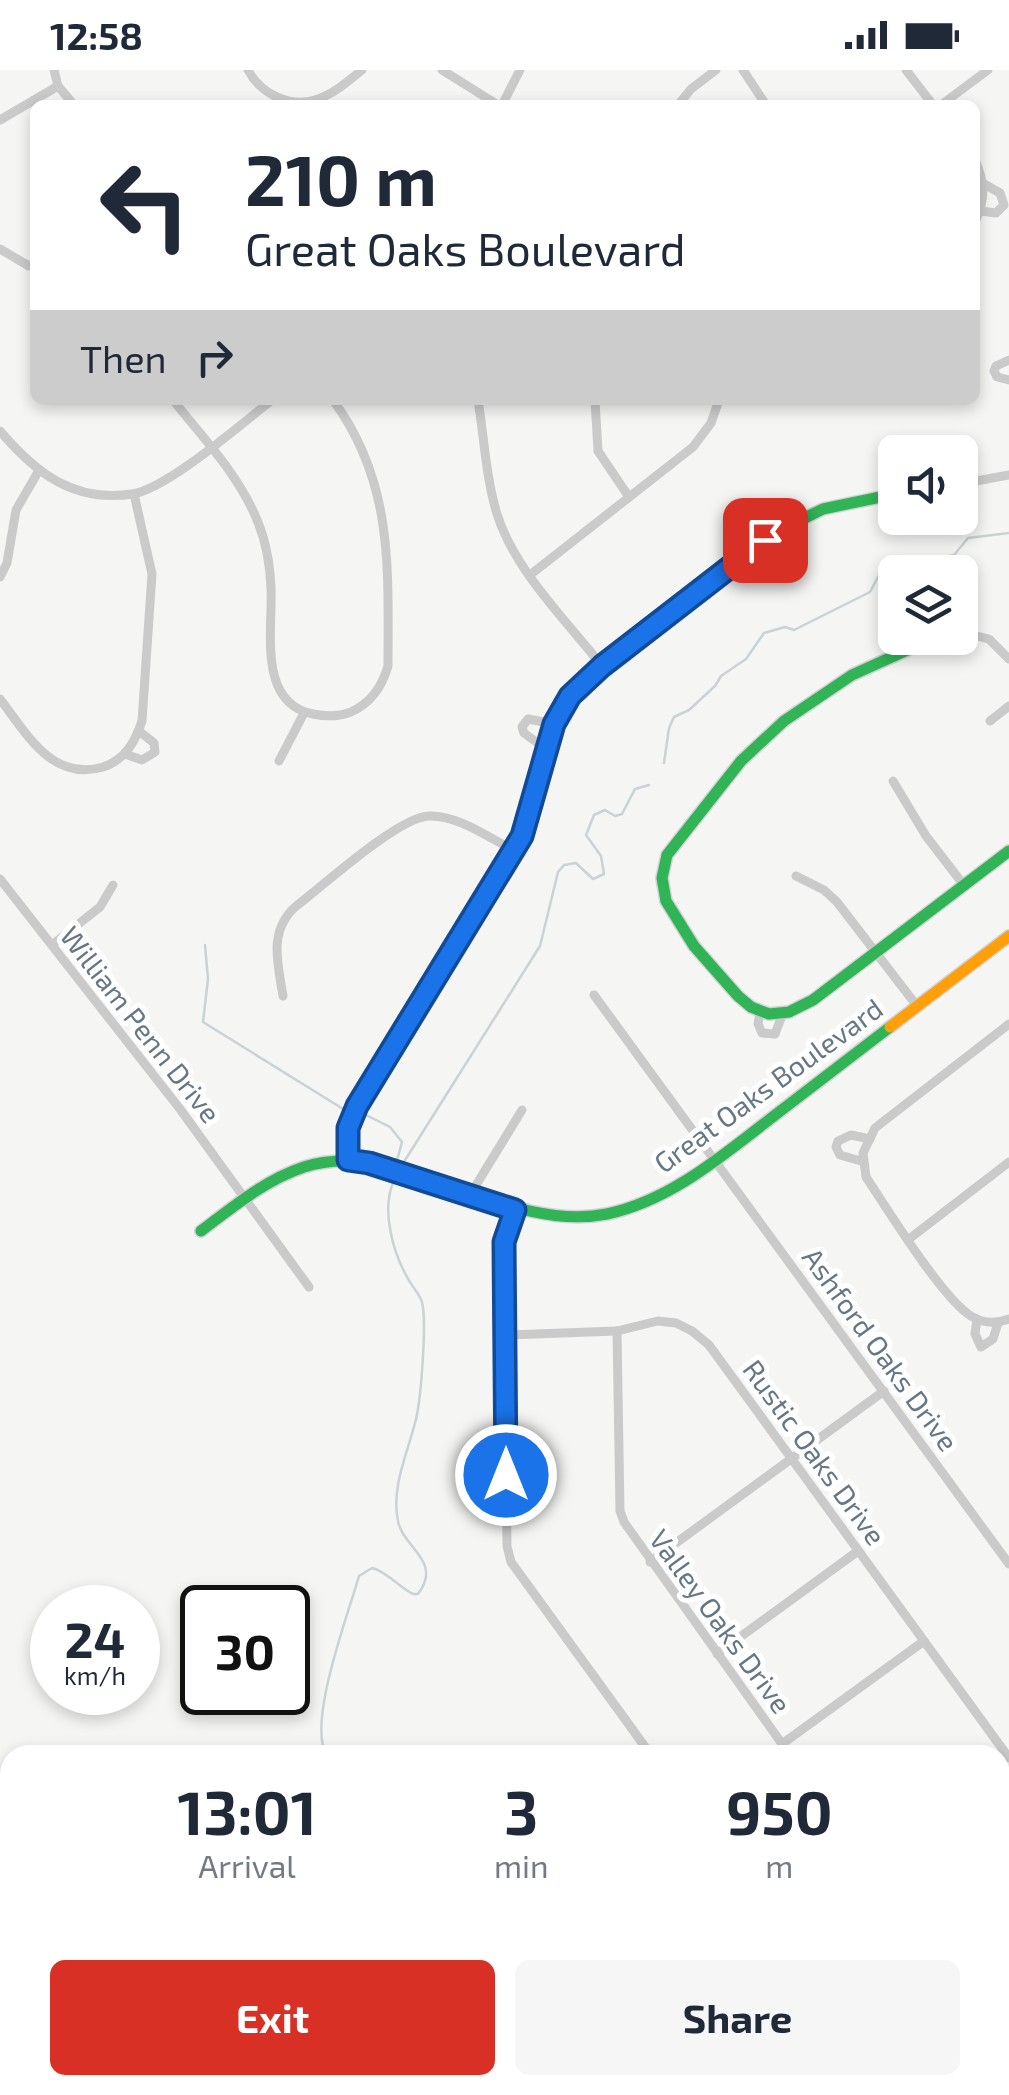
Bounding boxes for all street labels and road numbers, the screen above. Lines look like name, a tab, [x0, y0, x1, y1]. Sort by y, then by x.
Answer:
street label: William Penn Drive	[54, 919, 228, 1129]
street label: Great Oaks Boulevard	[647, 991, 889, 1179]
street label: Ashford Oaks Drive	[796, 1241, 966, 1457]
street label: Rustic Oaks Drive	[736, 1353, 894, 1551]
street label: Valley Oaks Drive	[643, 1522, 799, 1720]

